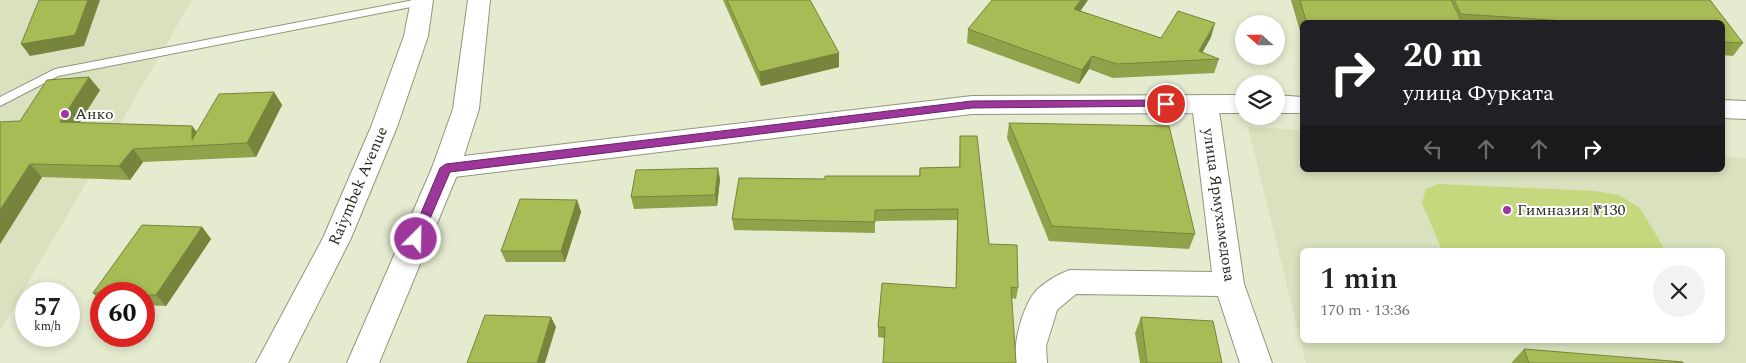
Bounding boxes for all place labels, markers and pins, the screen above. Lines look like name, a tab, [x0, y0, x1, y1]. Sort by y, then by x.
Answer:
pin	[1145, 83, 1187, 125]
place label: Анко	[75, 102, 114, 126]
marker: Анко	[59, 108, 71, 120]
place label: Гимназия №130	[1517, 198, 1625, 222]
marker: Гимназия №130	[1501, 204, 1513, 216]

